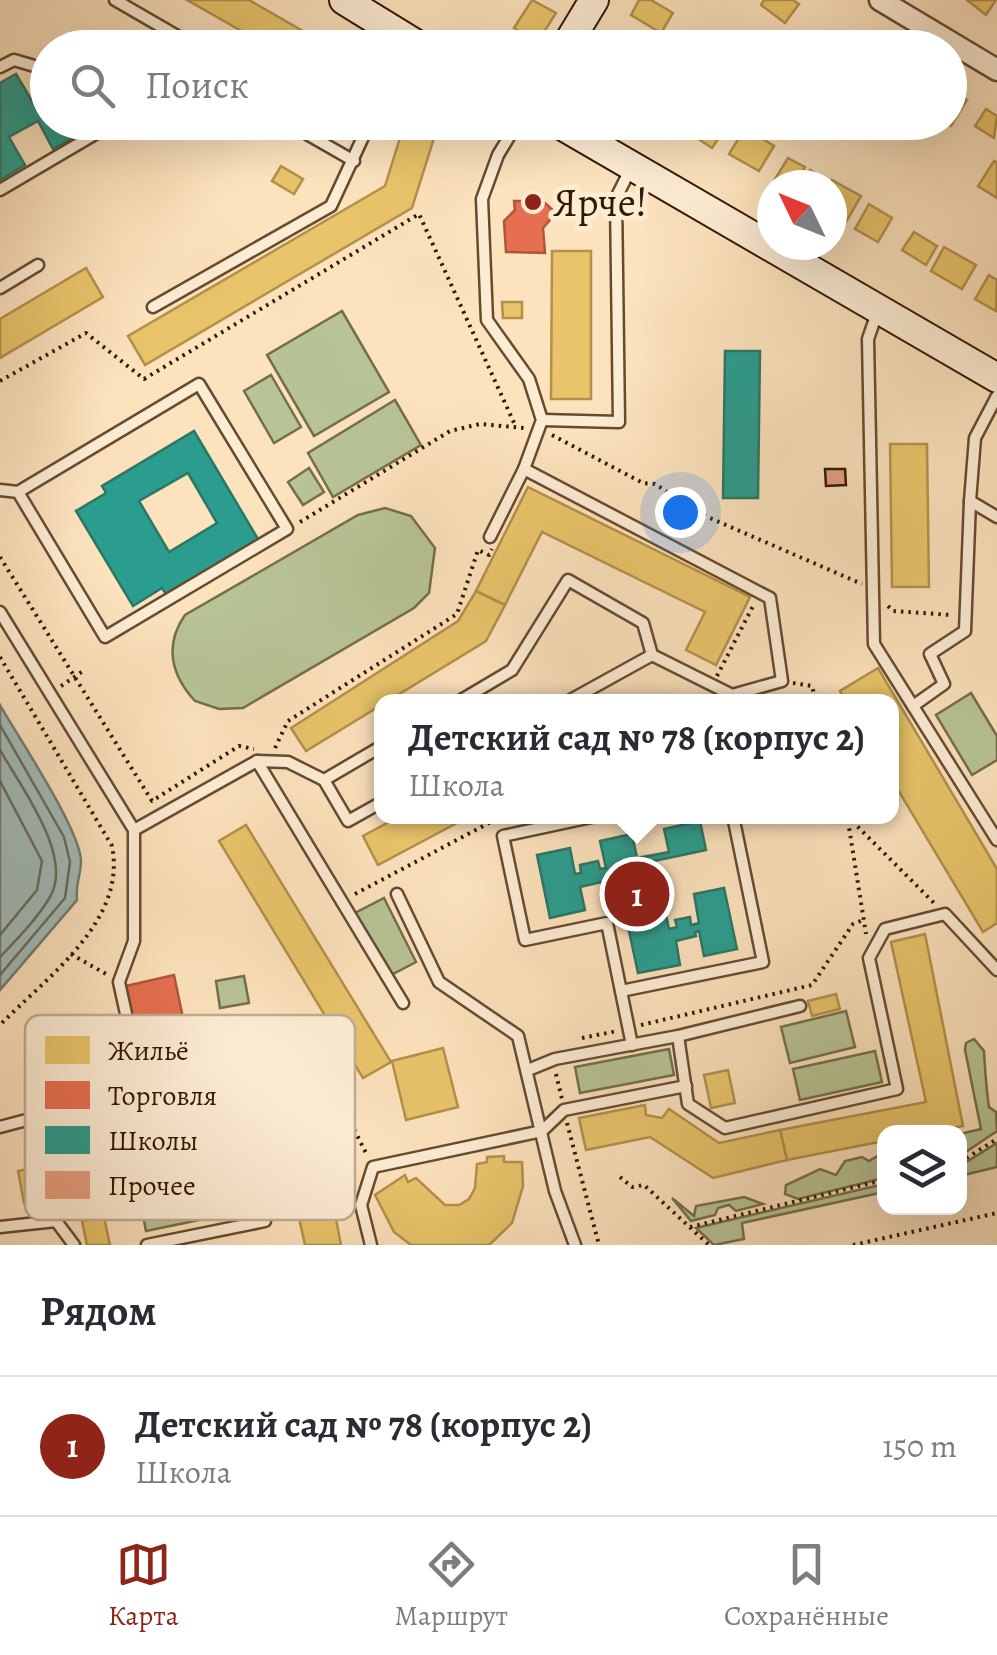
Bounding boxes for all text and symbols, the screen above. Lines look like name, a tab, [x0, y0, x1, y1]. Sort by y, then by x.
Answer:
search box	[30, 30, 967, 140]
icon: search	[65, 58, 120, 113]
text: Поиск	[145, 59, 249, 111]
north arrow	[757, 170, 847, 260]
place label: Ярче!	[553, 175, 647, 230]
marker: Ярче!	[522, 191, 544, 213]
your location	[655, 487, 706, 538]
popup	[374, 694, 899, 824]
text: Детский сад № 78 (корпус 2)	[408, 711, 865, 763]
text: Школа	[408, 763, 505, 807]
pin: 1	[604, 856, 670, 932]
legend	[25, 1015, 355, 1220]
text: Жильё	[108, 1032, 189, 1070]
text: Торговля	[108, 1077, 217, 1115]
text: Школы	[108, 1122, 198, 1160]
map controls	[877, 1125, 967, 1215]
button: layers	[877, 1125, 967, 1215]
text: Прочее	[108, 1167, 196, 1205]
text: Рядом	[40, 1282, 157, 1339]
text: Детский сад № 78 (корпус 2)	[135, 1398, 592, 1450]
text: 1	[67, 1424, 78, 1468]
text: 150 m	[882, 1424, 957, 1468]
text: Школа	[135, 1450, 232, 1494]
tab: Карта	[108, 1537, 179, 1635]
tab: Маршрут	[395, 1537, 508, 1635]
tab: Сохранённые	[724, 1537, 889, 1635]

